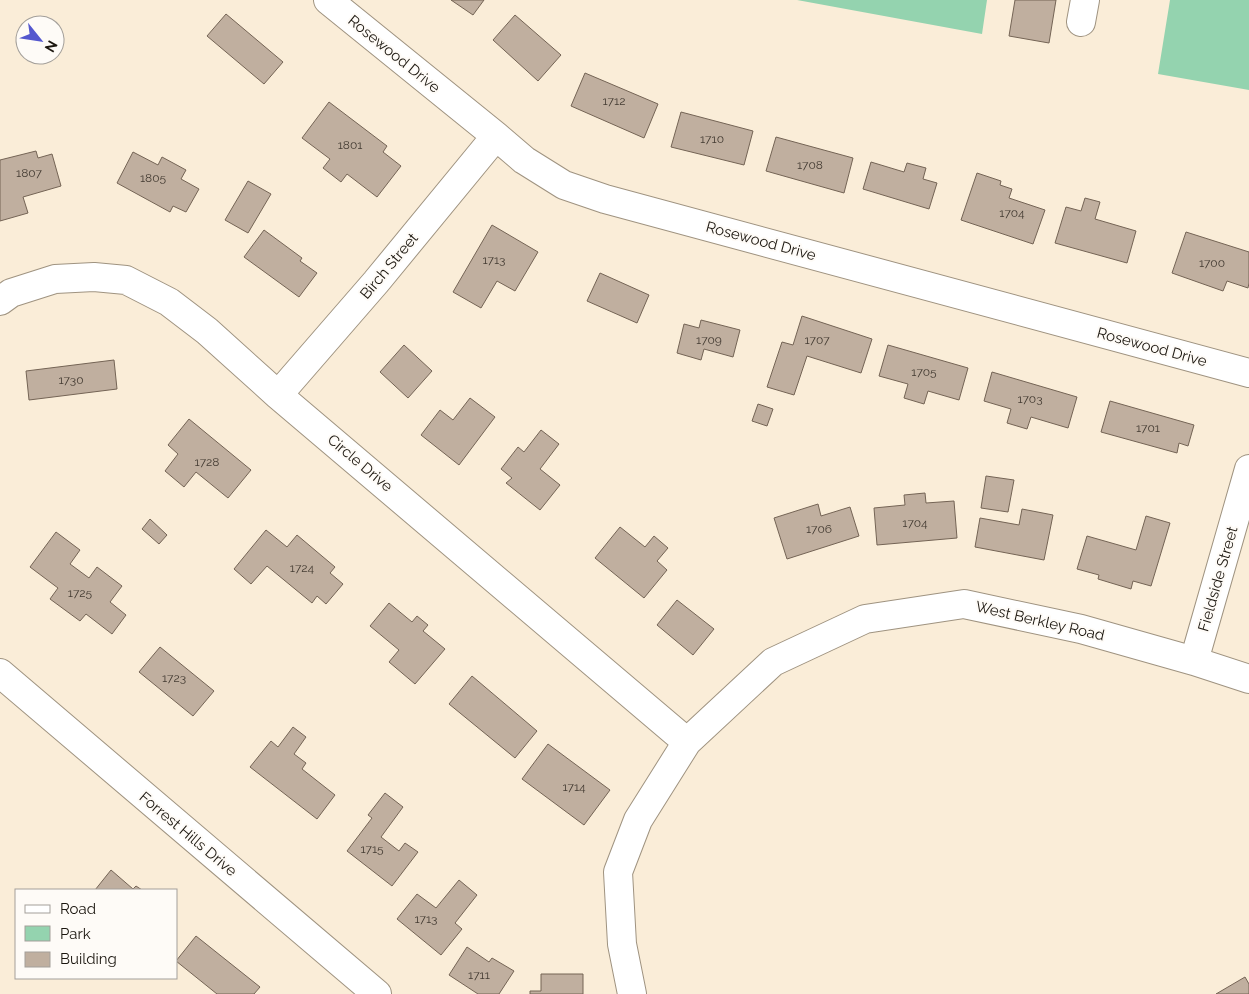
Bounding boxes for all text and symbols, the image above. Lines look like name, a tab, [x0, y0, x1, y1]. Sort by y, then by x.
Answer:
street label: Rosewood Drive	[344, 11, 444, 97]
north arrow	[15, 15, 65, 65]
text: N	[42, 38, 61, 55]
house number: 1712	[603, 94, 625, 108]
house number: 1710	[700, 132, 724, 146]
house number: 1801	[338, 138, 362, 152]
house number: 1708	[797, 158, 823, 172]
house number: 1807	[16, 166, 43, 180]
house number: 1805	[140, 171, 167, 185]
house number: 1704	[999, 206, 1025, 220]
street label: Rosewood Drive	[704, 218, 818, 264]
street label: Birch Street	[356, 229, 422, 303]
house number: 1713	[482, 253, 506, 267]
house number: 1700	[1199, 256, 1225, 270]
street label: Rosewood Drive	[1095, 324, 1209, 370]
house number: 1709	[696, 333, 722, 347]
house number: 1707	[804, 333, 830, 347]
house number: 1705	[911, 365, 937, 379]
house number: 1730	[58, 373, 84, 387]
house number: 1703	[1017, 392, 1043, 406]
house number: 1701	[1136, 421, 1160, 435]
street label: Circle Drive	[324, 431, 396, 496]
house number: 1728	[195, 455, 219, 469]
house number: 1704	[902, 516, 928, 530]
house number: 1706	[806, 522, 832, 536]
street label: Fieldside Street	[1194, 524, 1242, 634]
house number: 1724	[290, 561, 315, 575]
house number: 1725	[68, 586, 93, 600]
street label: West Berkley Road	[974, 597, 1106, 645]
house number: 1723	[162, 671, 186, 685]
house number: 1714	[562, 780, 586, 794]
street label: Forrest Hills Drive	[136, 788, 241, 880]
house number: 1715	[360, 842, 384, 856]
legend	[15, 889, 178, 979]
text: Road	[60, 900, 96, 918]
house number: 1713	[414, 912, 438, 926]
text: Park	[60, 925, 91, 943]
text: Building	[60, 950, 117, 968]
house number: 1711	[468, 968, 490, 982]

